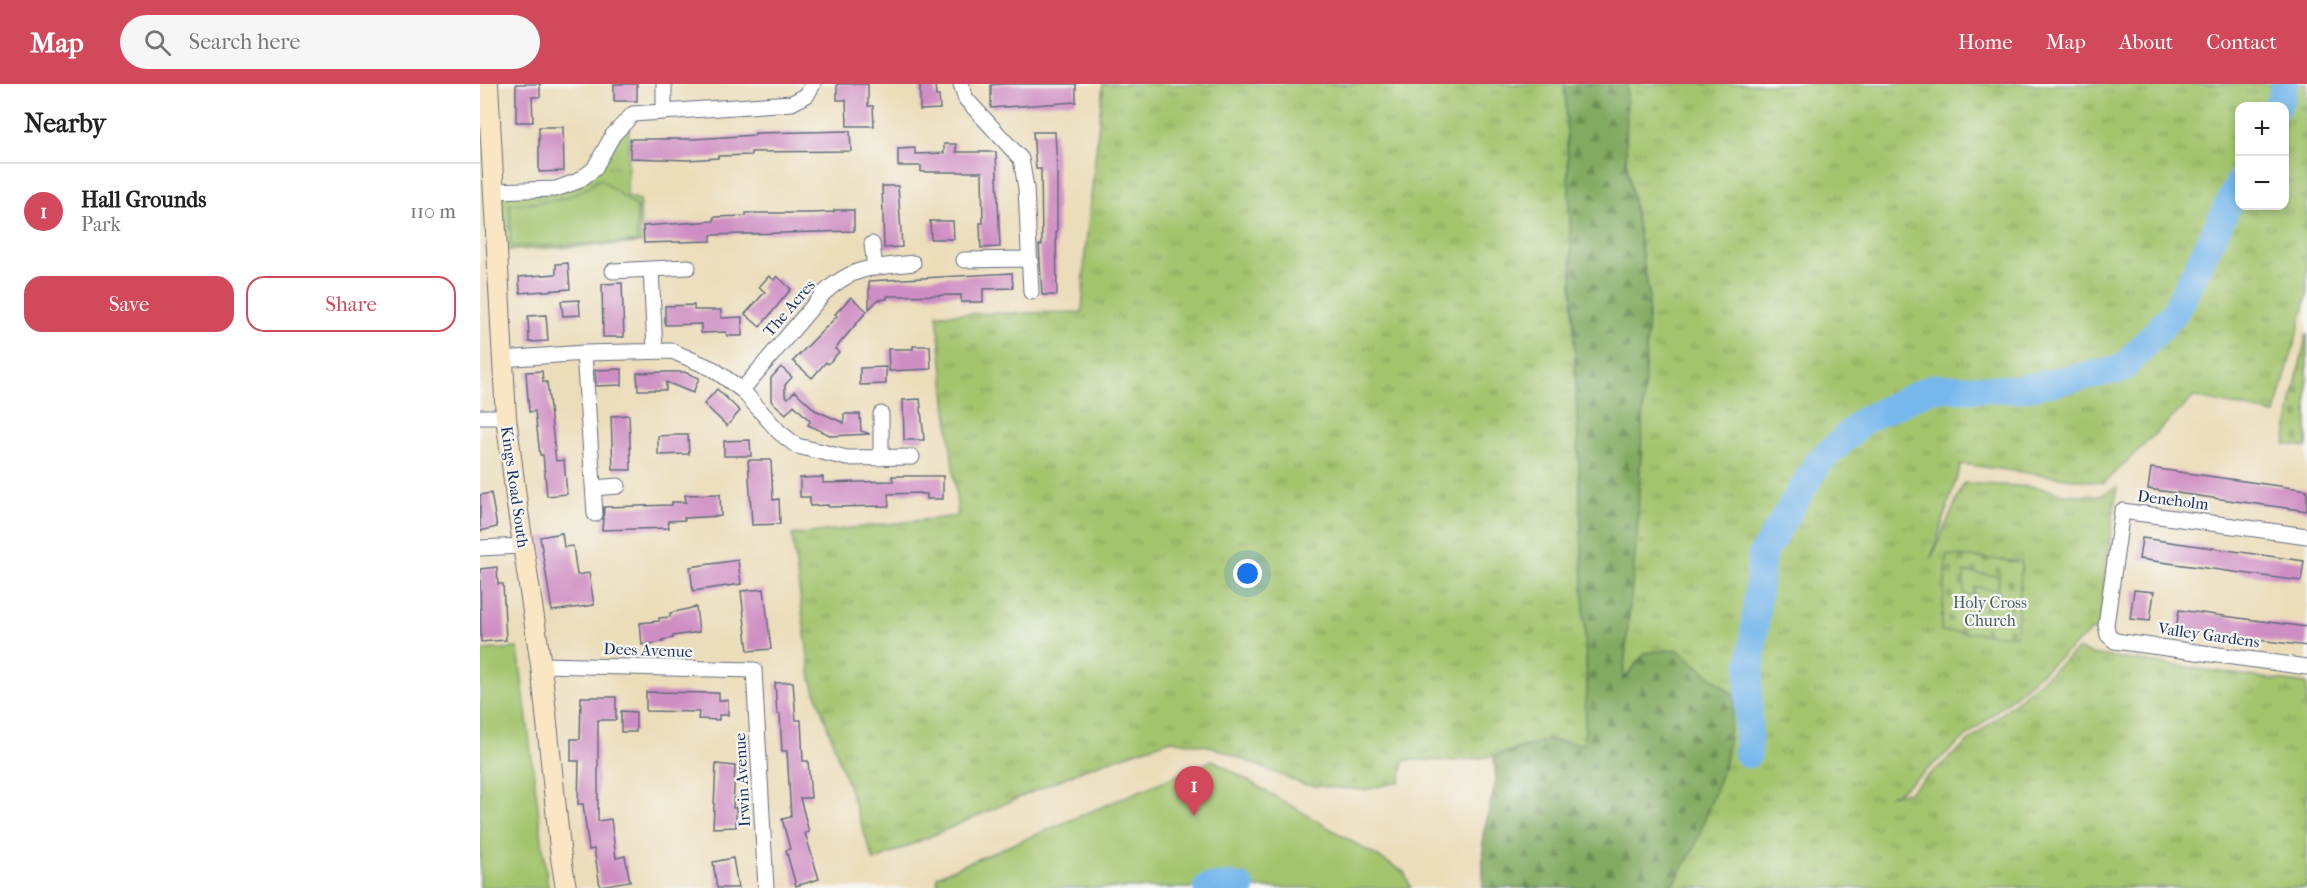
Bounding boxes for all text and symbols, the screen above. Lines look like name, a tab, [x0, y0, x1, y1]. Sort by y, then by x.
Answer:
search box	[120, 15, 540, 69]
text: Map	[30, 26, 84, 59]
icon: search	[141, 26, 174, 59]
text: Search here	[189, 29, 300, 55]
text: Home	[1958, 30, 2013, 54]
text: Map	[2046, 30, 2086, 54]
text: About	[2119, 30, 2173, 54]
text: Contact	[2206, 30, 2277, 54]
map controls	[2235, 102, 2289, 210]
button: +	[2235, 102, 2289, 156]
text: Nearby	[24, 108, 106, 139]
button: −	[2235, 156, 2289, 210]
text: Hall Grounds	[81, 187, 206, 213]
text: 1	[40, 200, 47, 223]
text: 110 m	[410, 200, 456, 223]
text: Park	[81, 213, 121, 236]
button: Save	[24, 276, 234, 332]
button: Share	[246, 276, 456, 332]
street label: The Acres	[759, 276, 819, 340]
street label: Kings Road South	[497, 425, 533, 549]
street label: Deneholm	[2136, 486, 2210, 514]
your location	[1233, 559, 1262, 588]
park label: Holy Cross Church	[1953, 593, 2027, 630]
street label: Valley Gardens	[2156, 618, 2261, 652]
street label: Dees Avenue	[603, 639, 693, 661]
street label: Irwin Avenue	[730, 732, 754, 828]
pin: 1	[1174, 766, 1214, 816]

